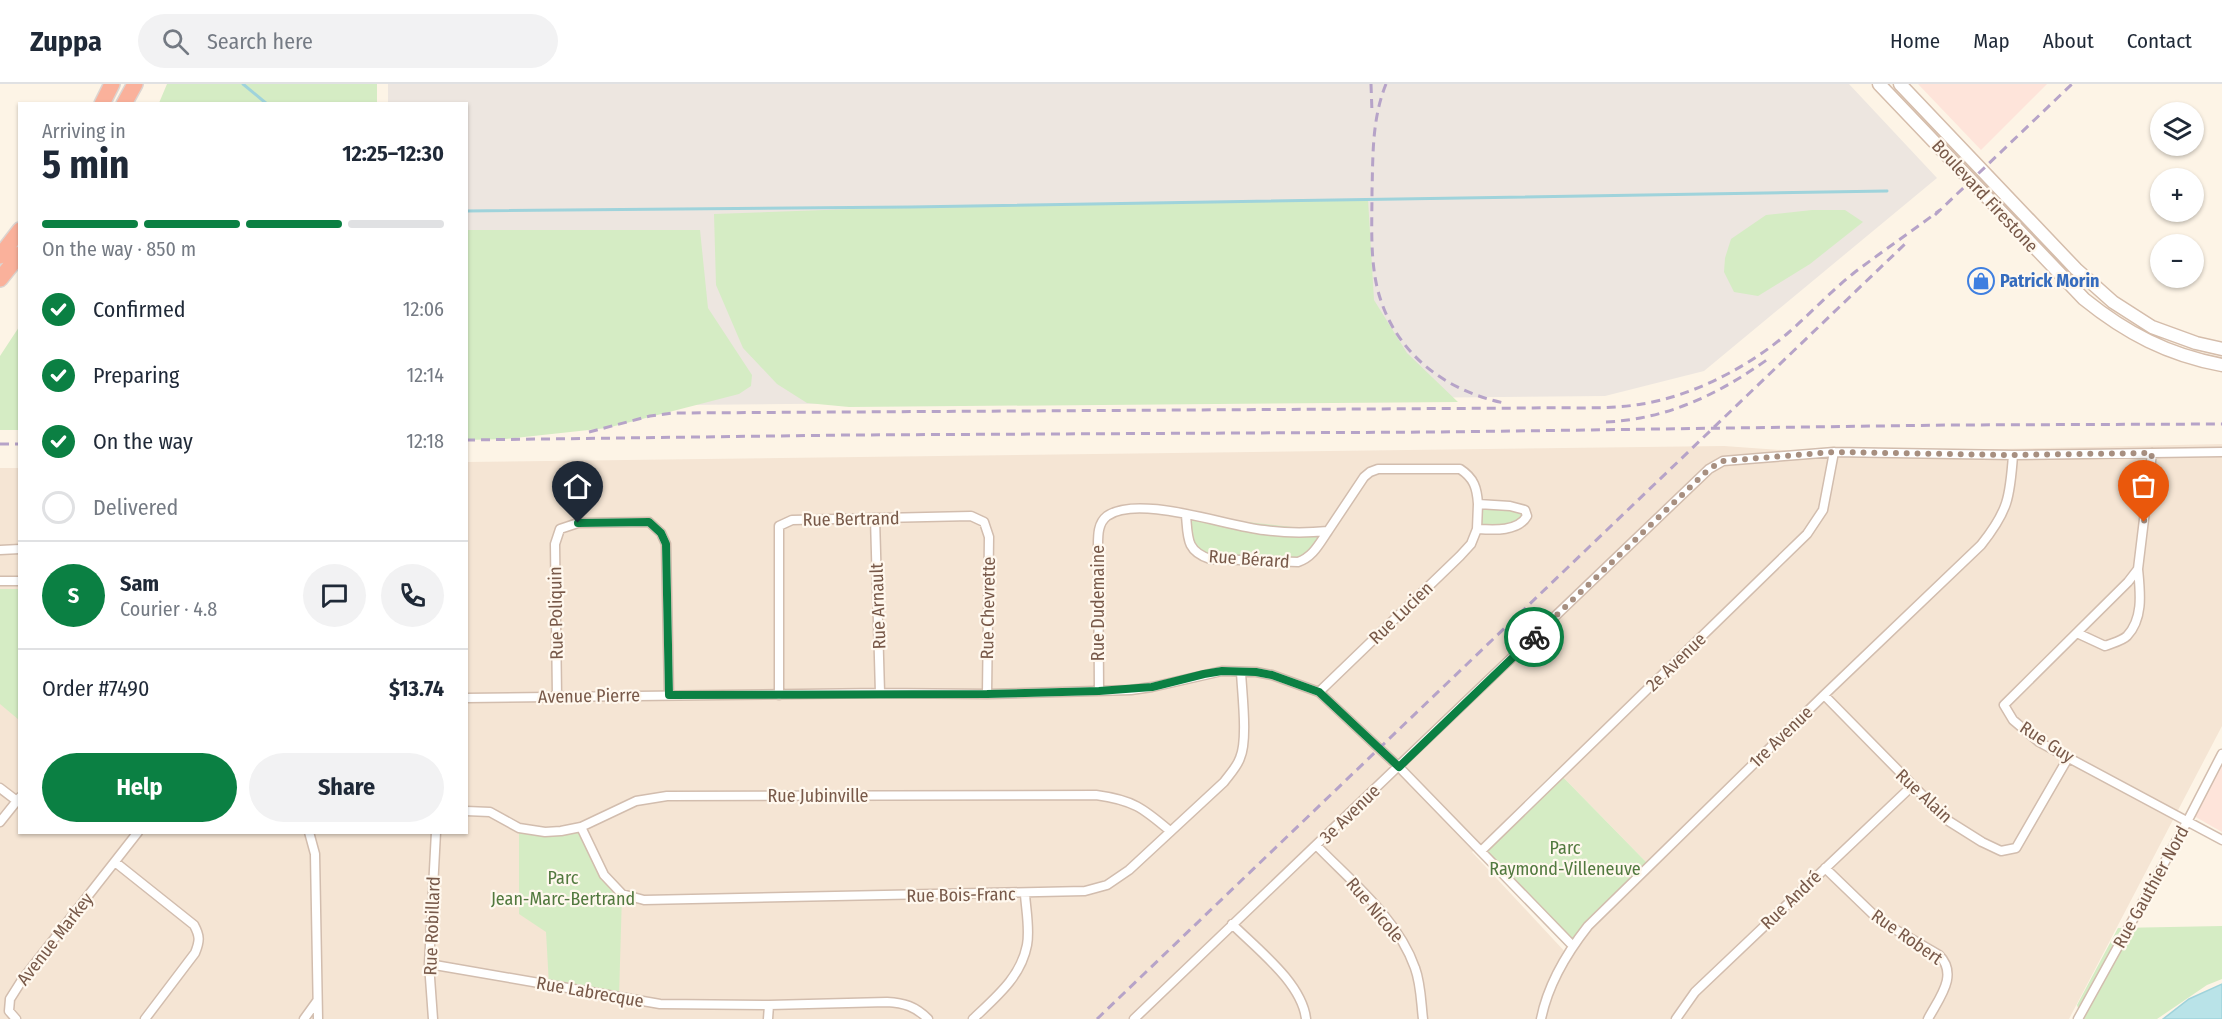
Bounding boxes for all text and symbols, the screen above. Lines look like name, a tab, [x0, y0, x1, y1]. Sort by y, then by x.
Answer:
search box	[138, 14, 558, 68]
text: Zuppa	[30, 25, 102, 58]
icon: search	[159, 25, 192, 58]
text: Search here	[207, 28, 313, 55]
text: Home	[1890, 28, 1940, 54]
text: Map	[1973, 28, 2010, 54]
text: About	[2043, 28, 2094, 54]
text: Contact	[2127, 28, 2192, 54]
map controls	[2150, 102, 2204, 288]
button: layers	[2150, 102, 2204, 156]
text: Arriving in	[42, 119, 126, 143]
street label: Boulevard Firestone	[1927, 135, 2043, 257]
text: 12:25–12:30	[342, 140, 444, 167]
text: 5 min	[42, 142, 130, 188]
button: +	[2150, 168, 2204, 222]
button: −	[2150, 234, 2204, 288]
text: On the way · 850 m	[42, 237, 196, 261]
shop icon: Patrick Morin	[1966, 266, 1996, 296]
place label: Patrick Morin	[2000, 270, 2100, 292]
icon: check	[42, 293, 75, 326]
text: Confirmed	[93, 296, 186, 323]
text: 12:06	[403, 297, 444, 321]
icon: check	[42, 359, 75, 392]
text: Preparing	[93, 362, 179, 389]
text: 12:14	[406, 363, 444, 387]
icon: check	[42, 425, 75, 458]
text: On the way	[93, 428, 193, 455]
text: 12:18	[406, 429, 444, 453]
pin	[2118, 460, 2169, 522]
pin	[552, 461, 603, 523]
icon: bag	[2127, 469, 2160, 502]
icon: home	[561, 470, 594, 503]
text: Delivered	[93, 494, 178, 521]
street label: Rue Bertrand	[802, 507, 900, 531]
street label: Rue Dudemaine	[1087, 545, 1109, 661]
street label: Rue Bérard	[1208, 545, 1290, 573]
street label: Rue Chevrette	[976, 556, 1000, 660]
street label: Rue Arnault	[865, 562, 891, 650]
button: chat	[303, 564, 366, 627]
button: phone	[381, 564, 444, 627]
street label: Rue Poliquin	[544, 566, 568, 660]
text: Sam	[120, 570, 159, 597]
street label: Rue Lucien	[1365, 577, 1437, 649]
text: S	[68, 582, 79, 609]
text: Courier · 4.8	[120, 597, 217, 621]
courier	[1504, 607, 1564, 667]
icon: bike	[1518, 621, 1551, 654]
street label: 2e Avenue	[1641, 628, 1711, 696]
text: Order #7490	[42, 675, 149, 702]
text: $13.74	[389, 675, 444, 702]
street label: Avenue Pierre	[538, 684, 640, 708]
street label: 1re Avenue	[1745, 701, 1817, 773]
street label: Rue Guy	[2016, 716, 2078, 768]
button: Help	[42, 753, 237, 822]
button: Share	[249, 753, 444, 822]
street label: Rue Alain	[1891, 764, 1957, 828]
street label: 3e Avenue	[1315, 780, 1385, 848]
street label: Rue Jubinville	[768, 785, 869, 807]
street label: Rue Gauthier Nord	[2108, 822, 2194, 952]
park label: Parc Raymond-Villeneuve	[1489, 837, 1641, 880]
street label: Rue André	[1756, 866, 1826, 934]
park label: Parc Jean-Marc-Bertrand	[491, 867, 635, 910]
street label: Rue Nicole	[1341, 873, 1409, 947]
street label: Rue Robillard	[419, 876, 445, 976]
street label: Rue Bois-Franc	[906, 883, 1016, 907]
street label: Avenue Markey	[12, 888, 98, 990]
street label: Rue Robert	[1867, 904, 1947, 970]
street label: Rue Labrecque	[535, 972, 645, 1012]

